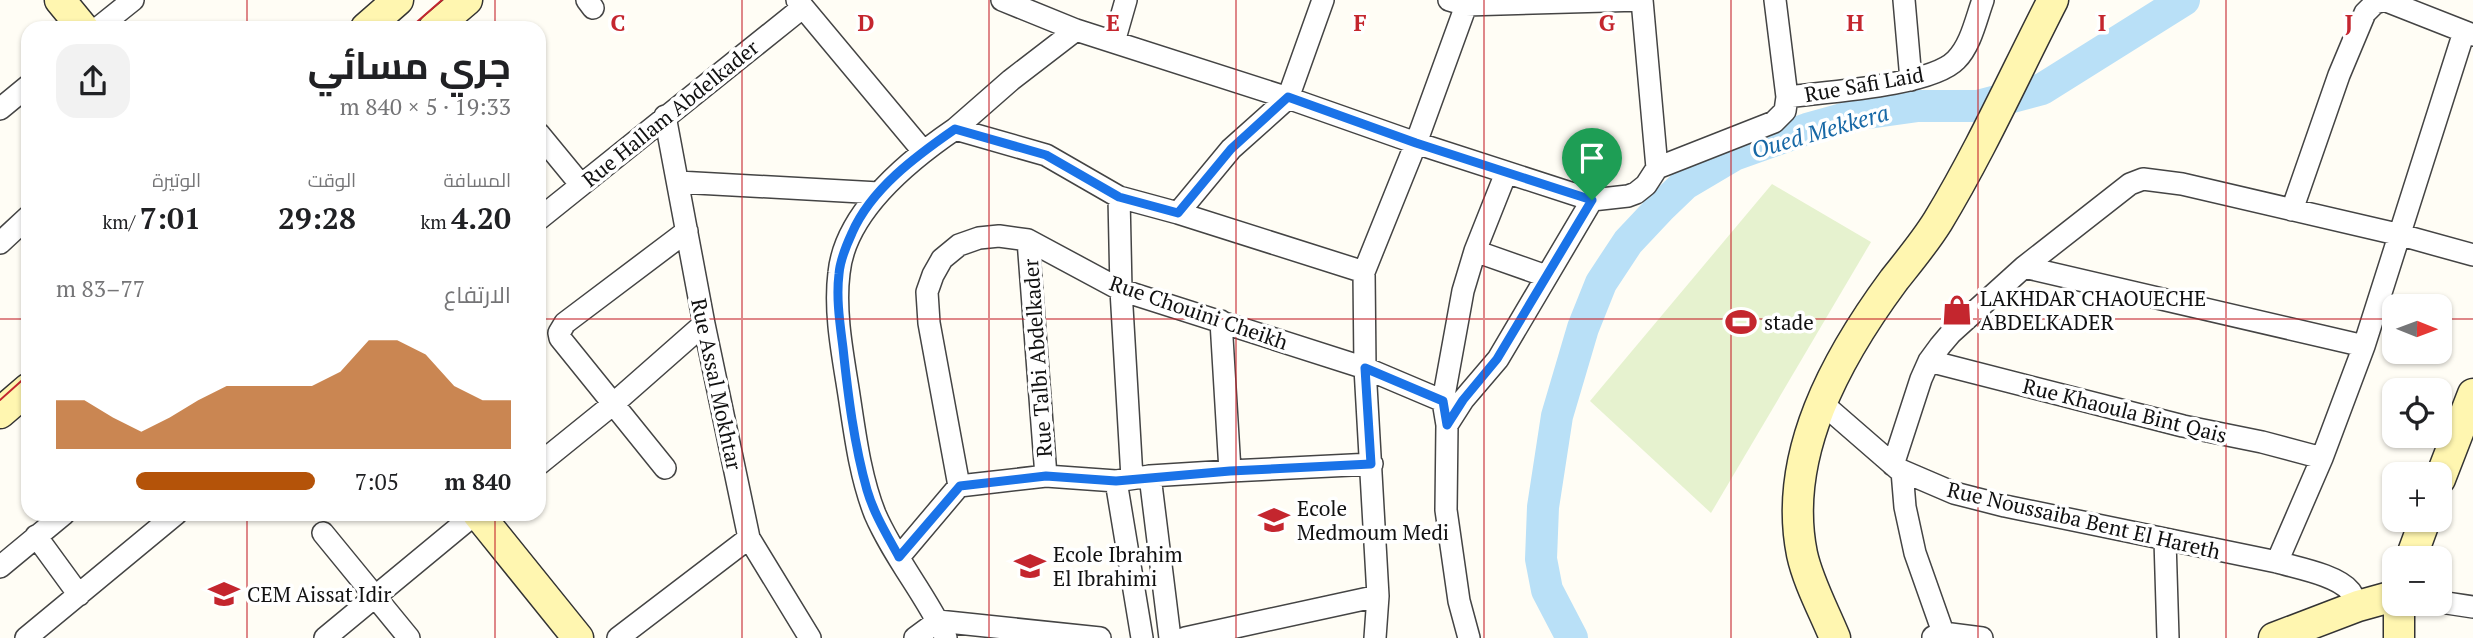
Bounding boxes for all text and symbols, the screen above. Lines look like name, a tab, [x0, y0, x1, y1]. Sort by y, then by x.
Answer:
text: C	[611, 7, 626, 38]
text: D	[858, 7, 875, 38]
text: E	[1106, 7, 1120, 38]
text: F	[1353, 7, 1367, 38]
text: G	[1599, 7, 1616, 38]
text: H	[1846, 7, 1864, 38]
text: I	[2098, 7, 2106, 38]
text: J	[2345, 7, 2353, 38]
street label: Rue Hallam Abdelkader	[576, 33, 764, 193]
text: جري مسائي	[308, 40, 511, 90]
button: share	[56, 44, 130, 118]
street label: Rue Safi Laid	[1802, 60, 1926, 108]
text: 19:33 · 5 × 840 m	[340, 91, 511, 122]
water label: Oued Mekkera	[1748, 97, 1892, 165]
pin	[1562, 128, 1622, 200]
icon: arrive	[1573, 139, 1611, 177]
text: الوتيرة	[152, 167, 201, 192]
text: الوقت	[308, 167, 356, 192]
text: المسافة	[443, 167, 511, 192]
text: 7:01	[140, 198, 201, 238]
text: 29:28	[278, 198, 356, 238]
text: 4.20	[451, 198, 511, 238]
text: /km	[103, 209, 140, 234]
text: km	[420, 209, 451, 234]
street label: Rue Talbi Abdelkader	[1016, 258, 1058, 458]
street label: Rue Chouini Cheikh	[1106, 268, 1292, 356]
text: 77–83 m	[56, 273, 145, 304]
text: الارتفاع	[444, 279, 511, 310]
place label: LAKHDAR CHAOUECHE ABDELKADER	[1980, 284, 2206, 336]
shop icon: LAKHDAR CHAOUECHE ABDELKADER	[1940, 293, 1974, 327]
north arrow	[2382, 294, 2452, 364]
map controls	[2382, 294, 2452, 616]
street label: Rue Assal Mokhtar	[685, 296, 749, 472]
sports icon: stade	[1724, 305, 1758, 339]
place label: stade	[1764, 308, 1814, 336]
street label: Rue Khaoula Bint Qais	[2020, 371, 2230, 449]
button: locate	[2382, 378, 2452, 448]
button: +	[2382, 462, 2452, 532]
text: 7:05	[355, 466, 399, 497]
text: 840 m	[445, 466, 511, 497]
street label: Rue Noussaiba Bent El Hareth	[1945, 475, 2223, 565]
place label: Ecole Medmoum Medi	[1297, 494, 1449, 546]
school or university icon: Ecole Medmoum Medi	[1257, 503, 1291, 537]
place label: Ecole Ibrahim El Ibrahimi	[1053, 540, 1183, 592]
button: −	[2382, 546, 2452, 616]
school or university icon: Ecole Ibrahim El Ibrahimi	[1013, 549, 1047, 583]
school or university icon: CEM Aissat Idir	[207, 577, 241, 611]
place label: CEM Aissat Idir	[247, 580, 391, 608]

